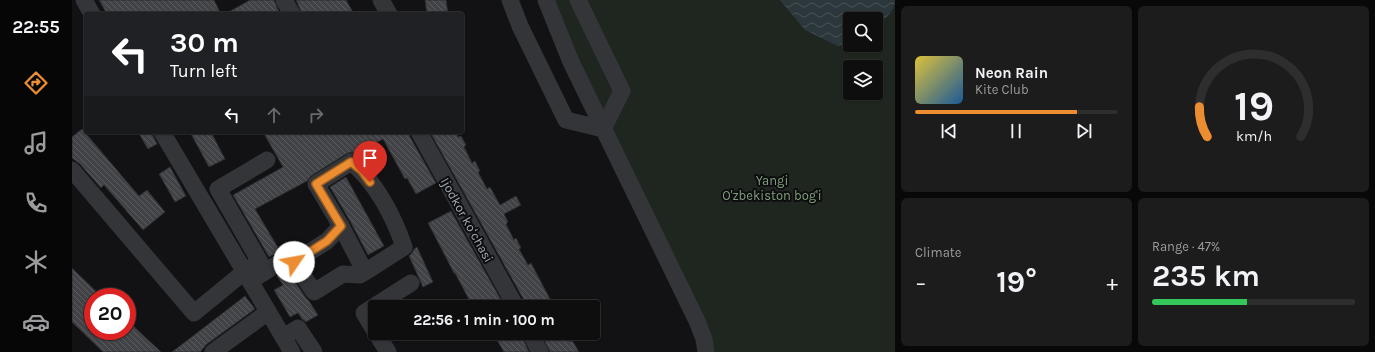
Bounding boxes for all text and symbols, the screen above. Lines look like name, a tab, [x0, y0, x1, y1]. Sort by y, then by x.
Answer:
map controls	[843, 12, 883, 100]
button: search	[843, 12, 883, 52]
text: 22:55	[12, 16, 60, 38]
text: 30 m	[170, 26, 239, 59]
icon: left	[104, 28, 156, 80]
text: Turn left	[170, 60, 238, 82]
button: layers	[843, 60, 883, 100]
text: Neon Rain	[975, 64, 1048, 82]
icon: directions	[22, 69, 50, 97]
text: Kite Club	[975, 82, 1029, 97]
text: 19	[1233, 82, 1274, 130]
icon: left	[221, 104, 243, 126]
icon: ahead	[263, 104, 285, 126]
icon: right	[305, 104, 327, 126]
icon: previous	[938, 120, 960, 142]
icon: pause	[1005, 120, 1027, 142]
icon: next	[1073, 120, 1095, 142]
text: km/h	[1235, 128, 1272, 145]
icon: music	[22, 129, 50, 157]
pin	[353, 141, 387, 182]
icon: arrive	[359, 147, 381, 169]
park label: Yangi O'zbekiston bog'i	[722, 173, 822, 203]
street label: Ijodkor koʻchasi	[438, 175, 496, 265]
icon: phone	[22, 189, 50, 217]
text: Range · 47%	[1152, 239, 1220, 254]
position arrow	[273, 241, 315, 283]
text: Climate	[915, 245, 961, 260]
icon: climate	[22, 248, 50, 276]
text: 235 km	[1152, 258, 1260, 294]
text: 19°	[996, 264, 1037, 300]
text: −	[915, 270, 927, 296]
text: +	[1106, 270, 1118, 296]
speed limit sign: 20	[84, 288, 136, 340]
icon: car	[22, 308, 50, 336]
text: 22:56 · 1 min · 100 m	[413, 311, 555, 329]

